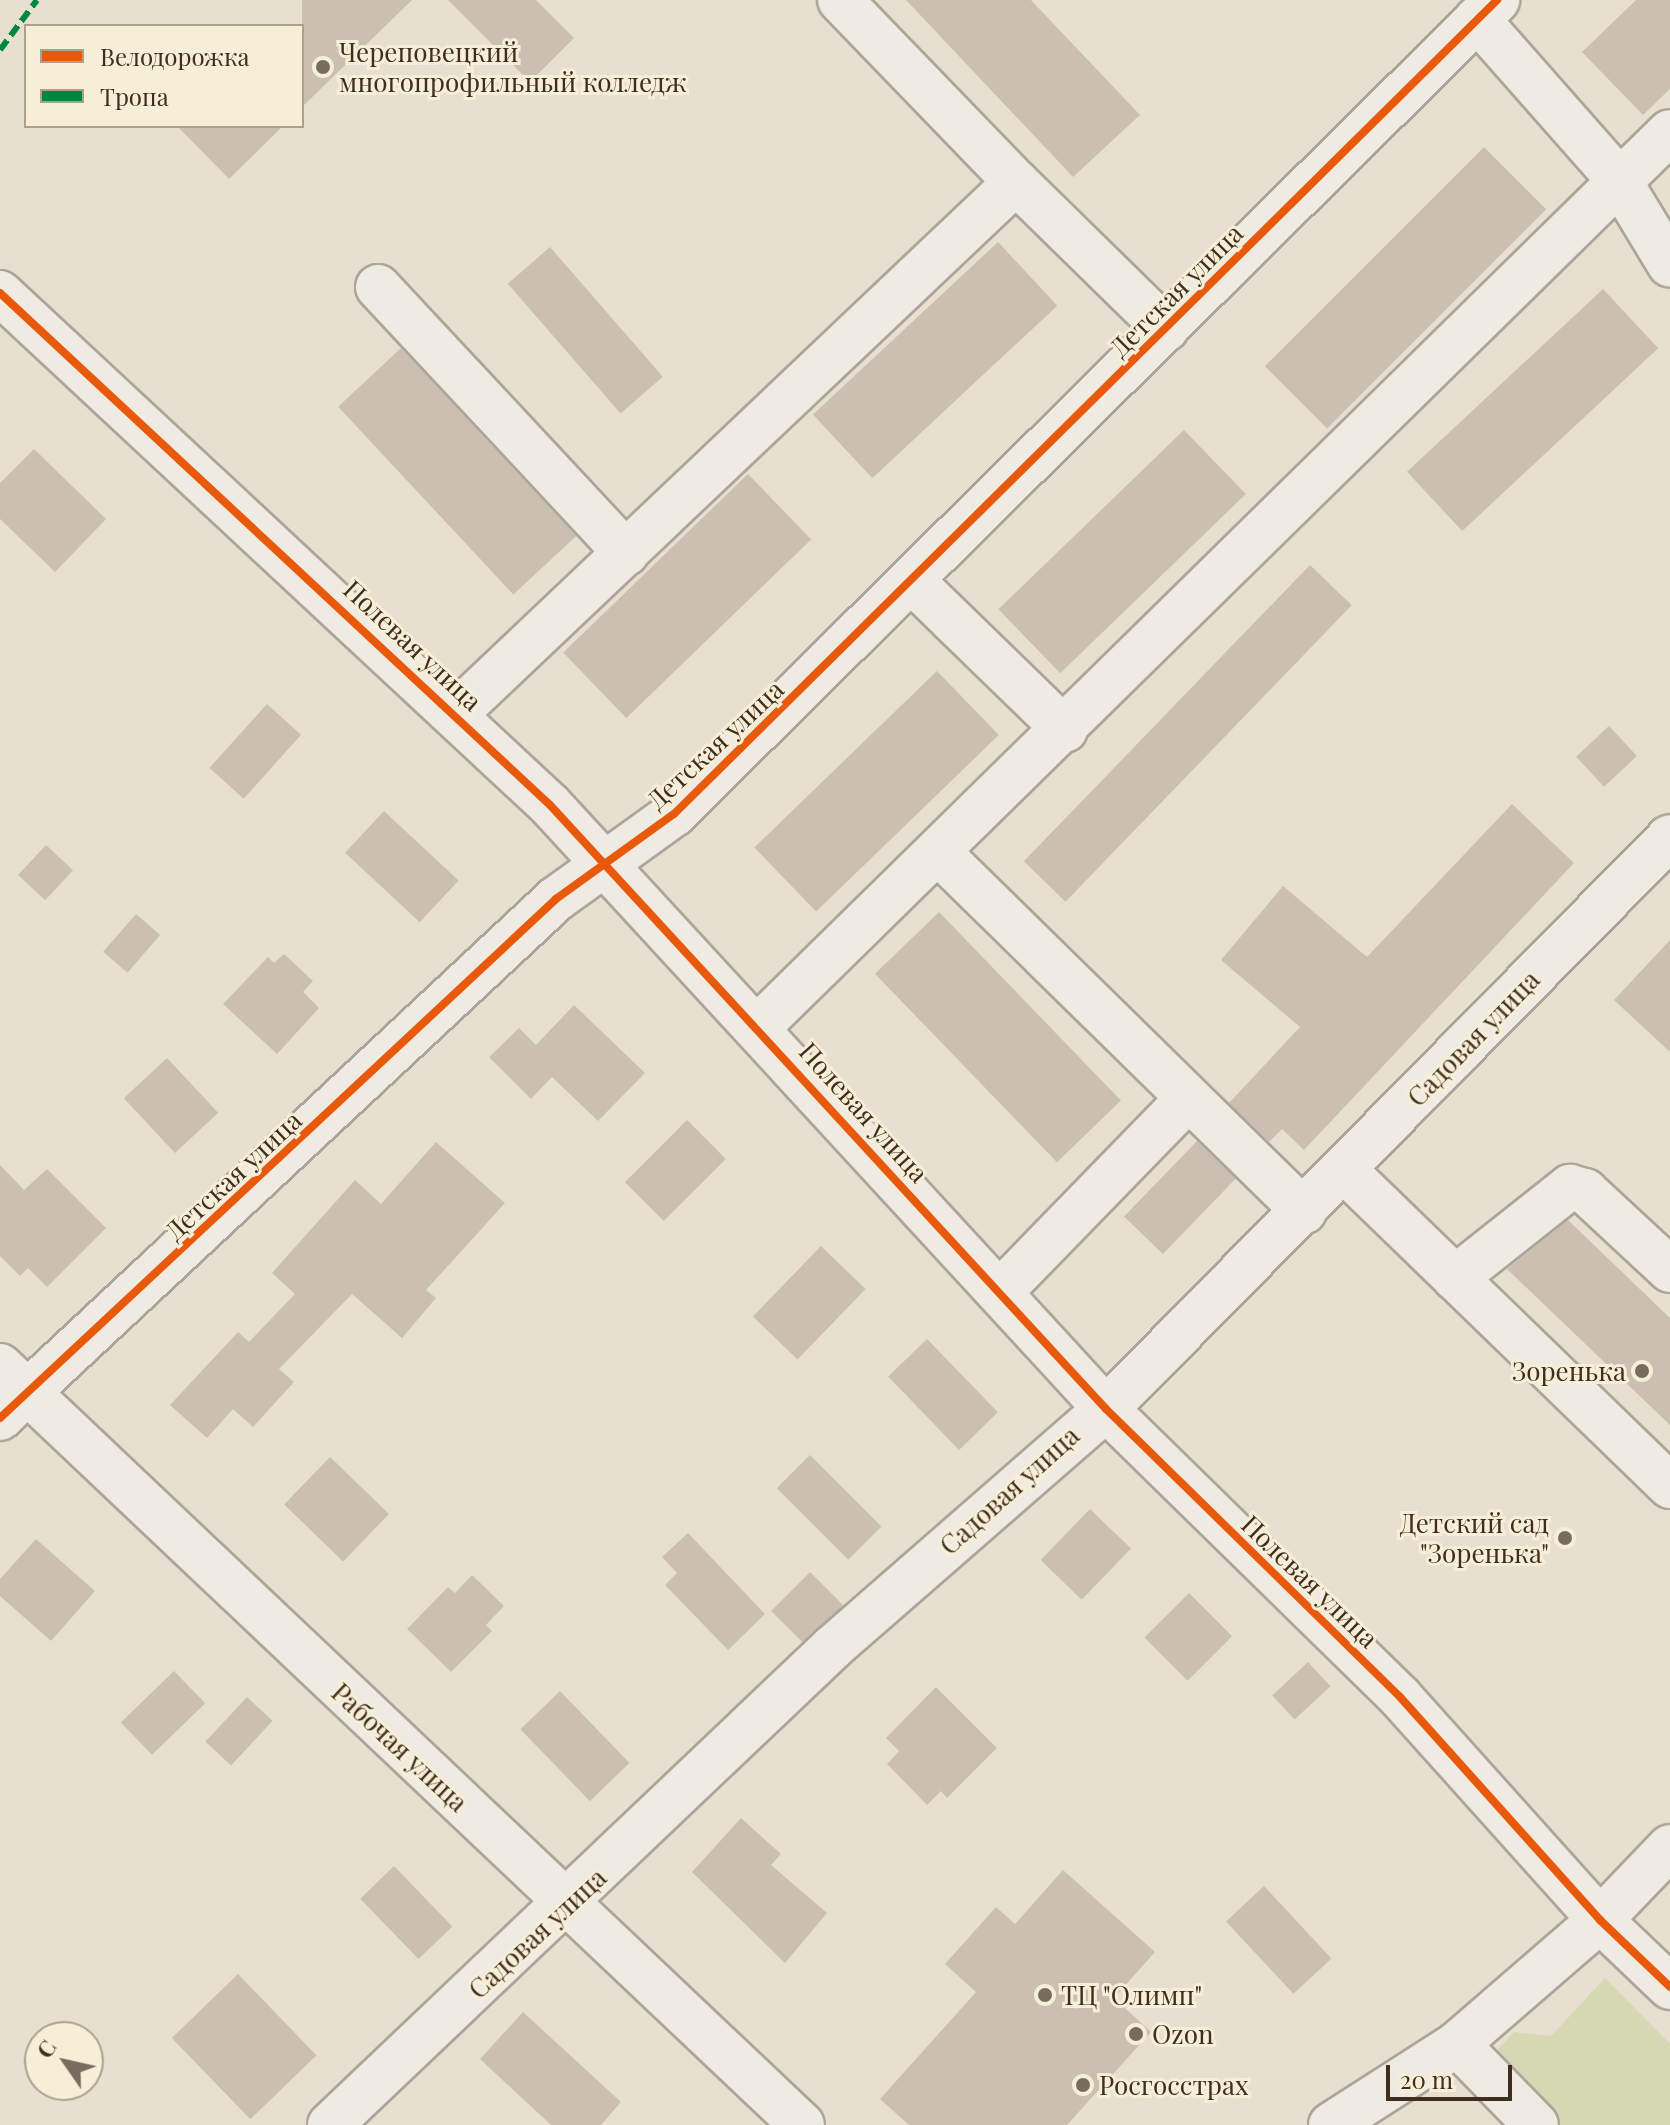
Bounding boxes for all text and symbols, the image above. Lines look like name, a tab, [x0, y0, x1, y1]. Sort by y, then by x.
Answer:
legend	[24, 24, 304, 128]
place label: Череповецкий многопрофильный колледж	[339, 36, 687, 98]
text: Велодорожка	[100, 40, 250, 72]
marker: Череповецкий многопрофильный колледж	[314, 58, 332, 76]
text: Тропа	[100, 80, 169, 112]
street label: Детская улица	[1103, 217, 1249, 363]
street label: Полевая улица	[338, 573, 488, 717]
street label: Детская улица	[641, 673, 789, 815]
street label: Садовая улица	[1400, 964, 1546, 1112]
street label: Полевая улица	[793, 1036, 935, 1188]
street label: Детская улица	[159, 1104, 307, 1246]
place label: Зоренька	[1512, 1355, 1626, 1387]
marker: Зоренька	[1633, 1362, 1651, 1380]
street label: Садовая улица	[933, 1419, 1085, 1561]
place label: Детский сад "Зоренька"	[1400, 1507, 1549, 1568]
street label: Полевая улица	[1235, 1508, 1385, 1654]
marker: Детский сад "Зоренька"	[1556, 1529, 1574, 1547]
street label: Рабочая улица	[326, 1676, 474, 1818]
street label: Садовая улица	[462, 1861, 612, 2005]
place label: ТЦ "Олимп"	[1061, 1979, 1203, 2011]
marker: ТЦ "Олимп"	[1036, 1986, 1054, 2004]
place label: Ozon	[1152, 2018, 1213, 2050]
north arrow	[24, 2021, 104, 2101]
marker: Ozon	[1127, 2025, 1145, 2043]
text: С	[29, 2034, 63, 2064]
scale bar	[1390, 2049, 1516, 2099]
text: 20 m	[1400, 2063, 1453, 2095]
place label: Росгосстрах	[1099, 2069, 1248, 2101]
marker: Росгосстрах	[1074, 2076, 1092, 2094]

